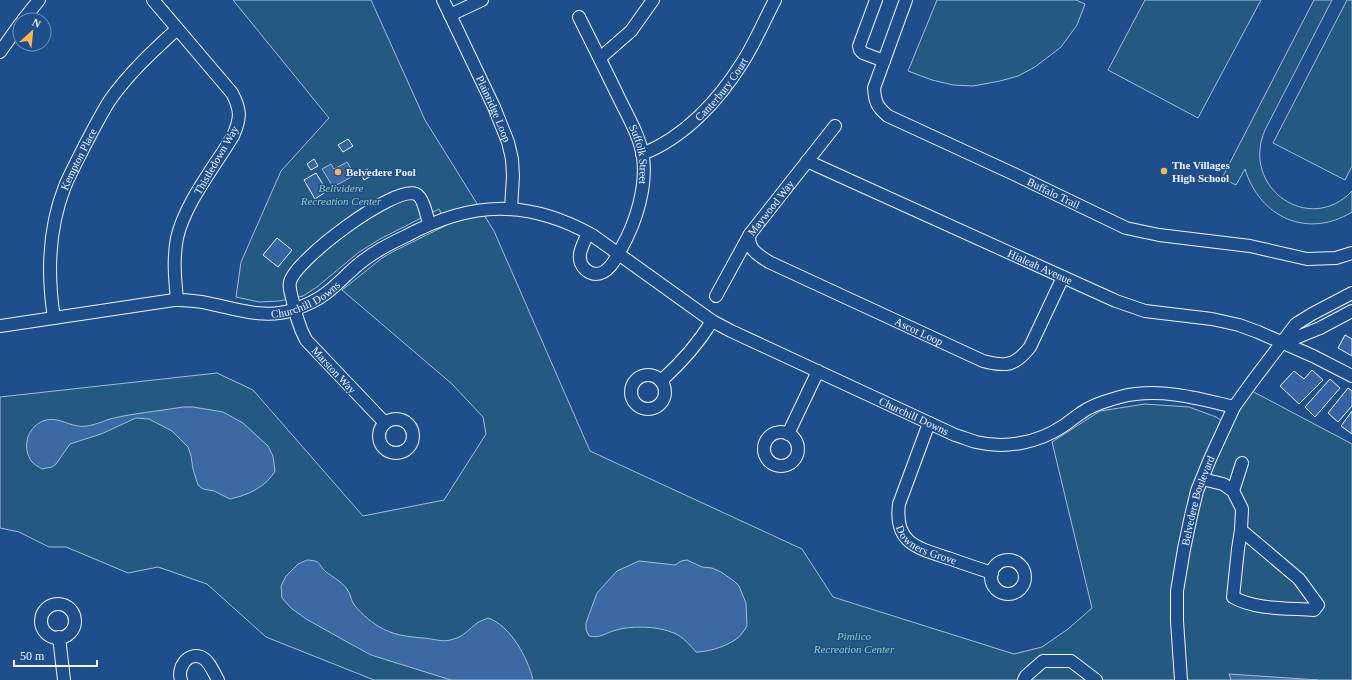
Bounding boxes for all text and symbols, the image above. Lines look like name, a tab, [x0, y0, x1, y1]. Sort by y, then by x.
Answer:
north arrow	[12, 12, 52, 52]
text: N	[30, 16, 43, 30]
street label: Canterbury Court	[692, 55, 750, 123]
street label: Plainridge Loop	[474, 74, 514, 144]
street label: Suffolk Street	[627, 122, 650, 185]
street label: Thistledown Way	[191, 123, 241, 197]
street label: Kempton Place	[58, 126, 99, 192]
place label: The Villages High School	[1172, 159, 1230, 184]
place label: Belvedere Pool	[346, 166, 416, 178]
marker: The Villages High School	[1159, 166, 1169, 176]
marker: Belvedere Pool	[333, 167, 343, 177]
street label: Buffalo Trail	[1025, 175, 1082, 211]
street label: Maywood Way	[745, 177, 796, 238]
park label: Belividere Recreation Center	[300, 182, 382, 207]
street label: Hialeah Avenue	[1006, 247, 1075, 287]
street label: Churchill Downs	[271, 278, 342, 320]
street label: Ascot Loop	[893, 315, 945, 348]
street label: Marston Way	[309, 344, 359, 396]
street label: Churchill Downs	[877, 395, 951, 437]
street label: Belvedere Boulevard	[1179, 453, 1217, 547]
street label: Downers Grove	[894, 524, 958, 567]
park label: Pimlico Recreation Center	[813, 630, 895, 655]
scale bar	[14, 642, 97, 668]
text: 50 m	[20, 649, 45, 663]

